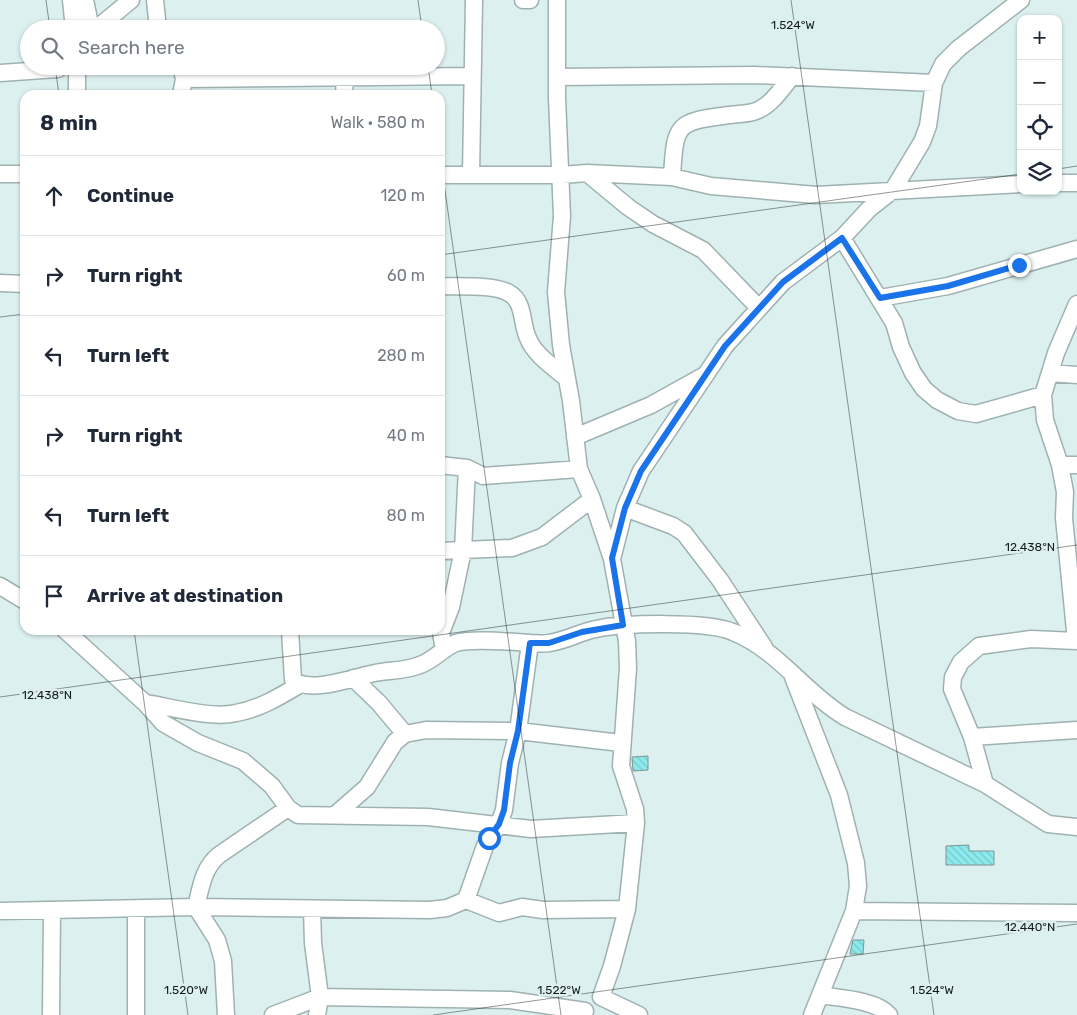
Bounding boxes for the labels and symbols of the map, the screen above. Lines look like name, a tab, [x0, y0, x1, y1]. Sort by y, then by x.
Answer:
text: 1.524°W	[771, 18, 815, 32]
route end	[1008, 254, 1031, 277]
text: 12.438°N	[1005, 540, 1055, 554]
text: 12.438°N	[22, 688, 72, 702]
route start	[478, 827, 501, 850]
text: 12.440°N	[1005, 920, 1055, 934]
text: 1.520°W	[164, 983, 208, 997]
text: 1.522°W	[537, 983, 581, 997]
text: 1.524°W	[910, 983, 954, 997]

